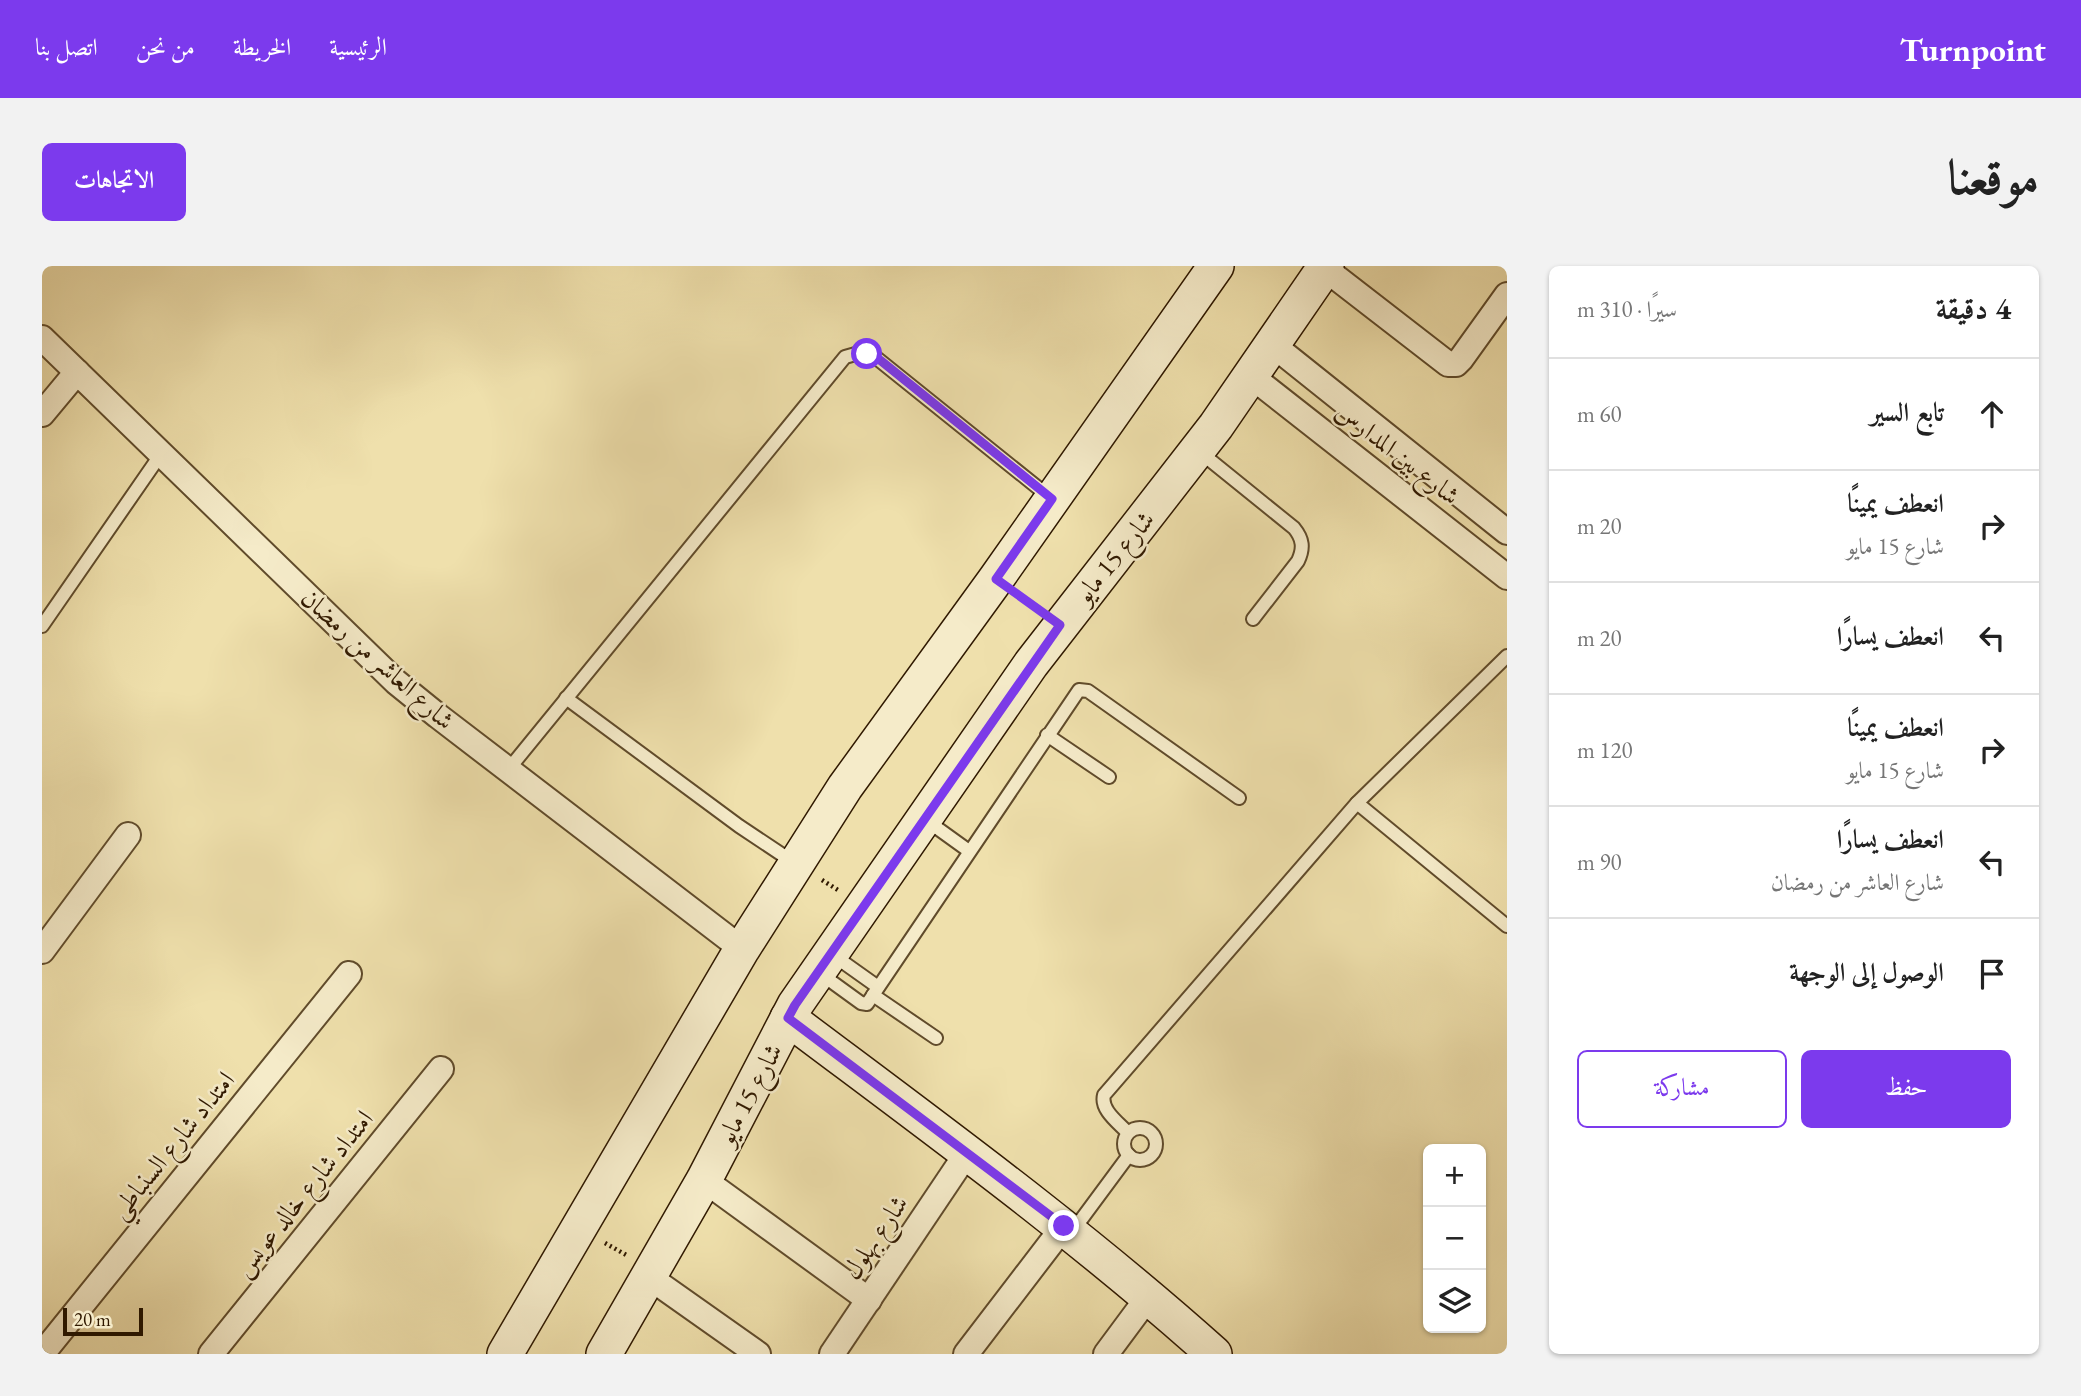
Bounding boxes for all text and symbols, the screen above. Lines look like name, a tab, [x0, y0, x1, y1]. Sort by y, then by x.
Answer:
text: Turnpoint	[1900, 28, 2046, 71]
text: اتصل بنا	[35, 31, 98, 62]
text: من نحن	[136, 31, 195, 62]
text: الخريطة	[233, 31, 291, 62]
text: الرئيسية	[329, 31, 387, 62]
button: الاتجاهات	[42, 143, 186, 221]
text: موقعنا	[1947, 145, 2039, 209]
text: 4 دقيقة	[1936, 289, 2011, 328]
text: سيرًا · 310 m	[1577, 294, 1677, 324]
route start	[851, 338, 882, 369]
street label: شارع بين المدارس	[1326, 394, 1467, 516]
text: تابع السير	[1870, 395, 1944, 429]
icon: ahead	[1973, 395, 2011, 433]
text: 60 m	[1577, 399, 1622, 429]
text: انعطف يمينًا	[1847, 486, 1944, 520]
street label: شارع 15 مايو	[1064, 503, 1166, 616]
icon: right	[1973, 507, 2011, 545]
text: 20 m	[1577, 511, 1622, 541]
text: شارع 15 مايو	[1846, 531, 1944, 561]
street label: شارع العاشر من رمضان	[290, 581, 462, 741]
text: انعطف يسارًا	[1837, 619, 1944, 653]
icon: left	[1973, 619, 2011, 657]
text: 20 m	[1577, 623, 1622, 653]
text: انعطف يمينًا	[1847, 710, 1944, 744]
icon: right	[1973, 731, 2011, 769]
text: 120 m	[1577, 735, 1633, 765]
text: شارع 15 مايو	[1846, 755, 1944, 785]
text: انعطف يسارًا	[1837, 822, 1944, 856]
icon: left	[1973, 843, 2011, 881]
text: 90 m	[1577, 847, 1622, 877]
text: شارع العاشر من رمضان	[1771, 867, 1944, 897]
text: الوصول إلى الوجهة	[1789, 955, 1944, 989]
icon: arrive	[1973, 955, 2011, 993]
street label: شارع 15 مايو	[707, 1037, 794, 1156]
button: مشاركة	[1577, 1050, 1787, 1128]
button: حفظ	[1801, 1050, 2011, 1128]
street label: امتداد شارع السنباطي	[102, 1064, 248, 1231]
street label: امتداد شارع خالد عويس	[225, 1103, 385, 1286]
map controls	[1423, 1144, 1486, 1333]
button: +	[1423, 1144, 1486, 1207]
street label: شارع بهلول	[834, 1188, 920, 1289]
button: −	[1423, 1207, 1486, 1270]
route end	[1048, 1210, 1079, 1241]
button: layers	[1423, 1270, 1486, 1333]
scale bar	[63, 1305, 144, 1337]
text: 20 m	[74, 1307, 111, 1332]

